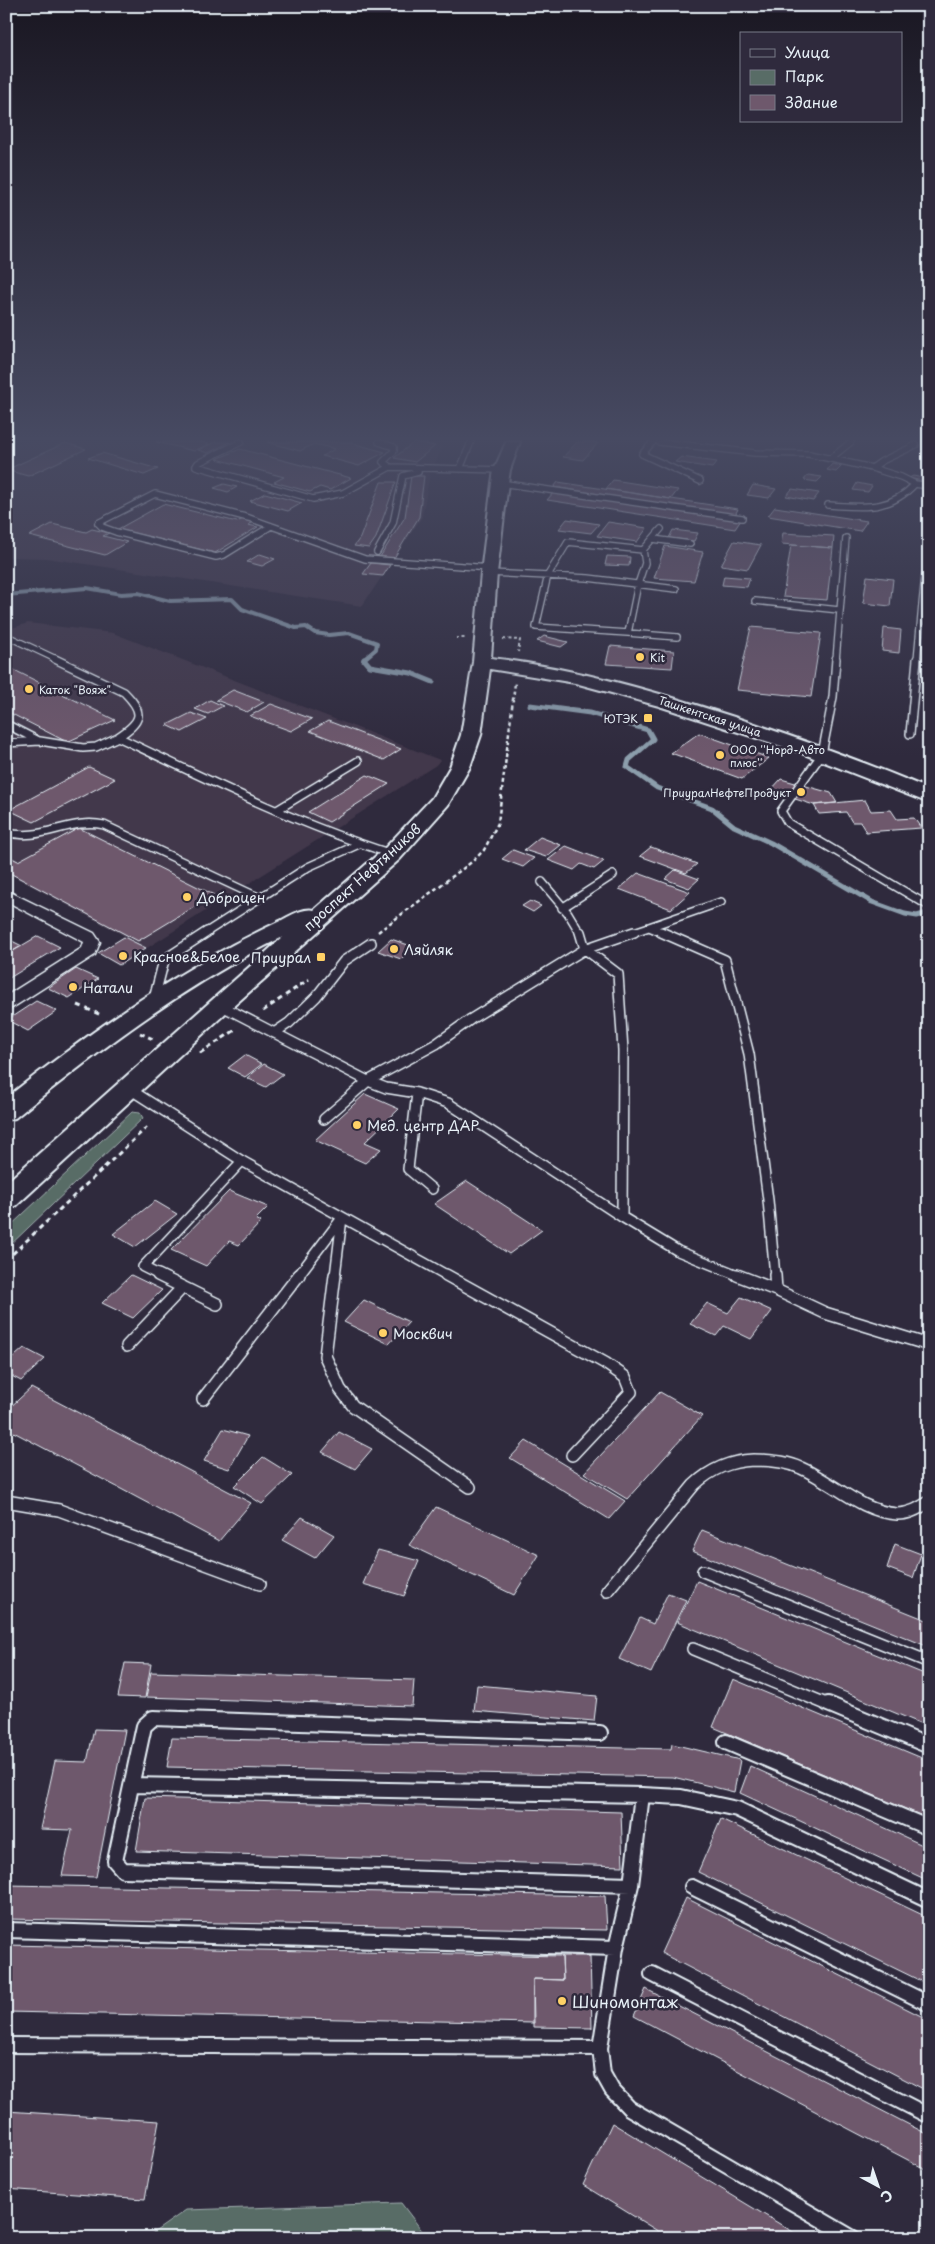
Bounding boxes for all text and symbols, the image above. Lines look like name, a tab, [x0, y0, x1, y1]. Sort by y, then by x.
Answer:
legend	[740, 32, 902, 122]
text: Улица	[785, 40, 830, 63]
text: Парк	[785, 64, 824, 87]
text: Здание	[785, 90, 838, 113]
place label: Kit	[650, 649, 666, 666]
marker: Kit	[634, 651, 646, 663]
place label: Каток "Вояж"	[39, 681, 111, 698]
marker: Каток "Вояж"	[23, 683, 35, 695]
street label: Ташкентская улица	[656, 691, 764, 741]
place label: ЮТЭК	[604, 710, 638, 727]
marker: ЮТЭК	[642, 712, 654, 724]
place label: ООО ''Норд-Авто плюс''	[730, 741, 825, 771]
marker: ООО ''Норд-Авто плюс''	[714, 749, 726, 761]
place label: ПриуралНефтеПродукт	[663, 784, 792, 801]
marker: ПриуралНефтеПродукт	[795, 786, 807, 798]
street label: проспект Нефтяников	[299, 818, 425, 936]
place label: Доброцен	[196, 887, 265, 908]
marker: Доброцен	[181, 891, 193, 903]
place label: Ляйляк	[404, 939, 454, 960]
marker: Ляйляк	[388, 943, 400, 955]
place label: Красное&Белое	[133, 946, 240, 967]
place label: Приурал	[251, 947, 311, 968]
marker: Красное&Белое	[117, 950, 129, 962]
marker: Приурал	[315, 951, 327, 963]
place label: Натали	[83, 977, 133, 998]
marker: Натали	[67, 981, 79, 993]
place label: Мед. центр ДАР	[367, 1115, 479, 1136]
marker: Мед. центр ДАР	[351, 1119, 363, 1131]
place label: Москвич	[393, 1323, 453, 1344]
marker: Москвич	[377, 1327, 389, 1339]
place label: Шиномонтаж	[572, 1989, 678, 2013]
marker: Шиномонтаж	[556, 1995, 568, 2007]
north arrow	[852, 2162, 902, 2212]
text: С	[876, 2185, 897, 2208]

